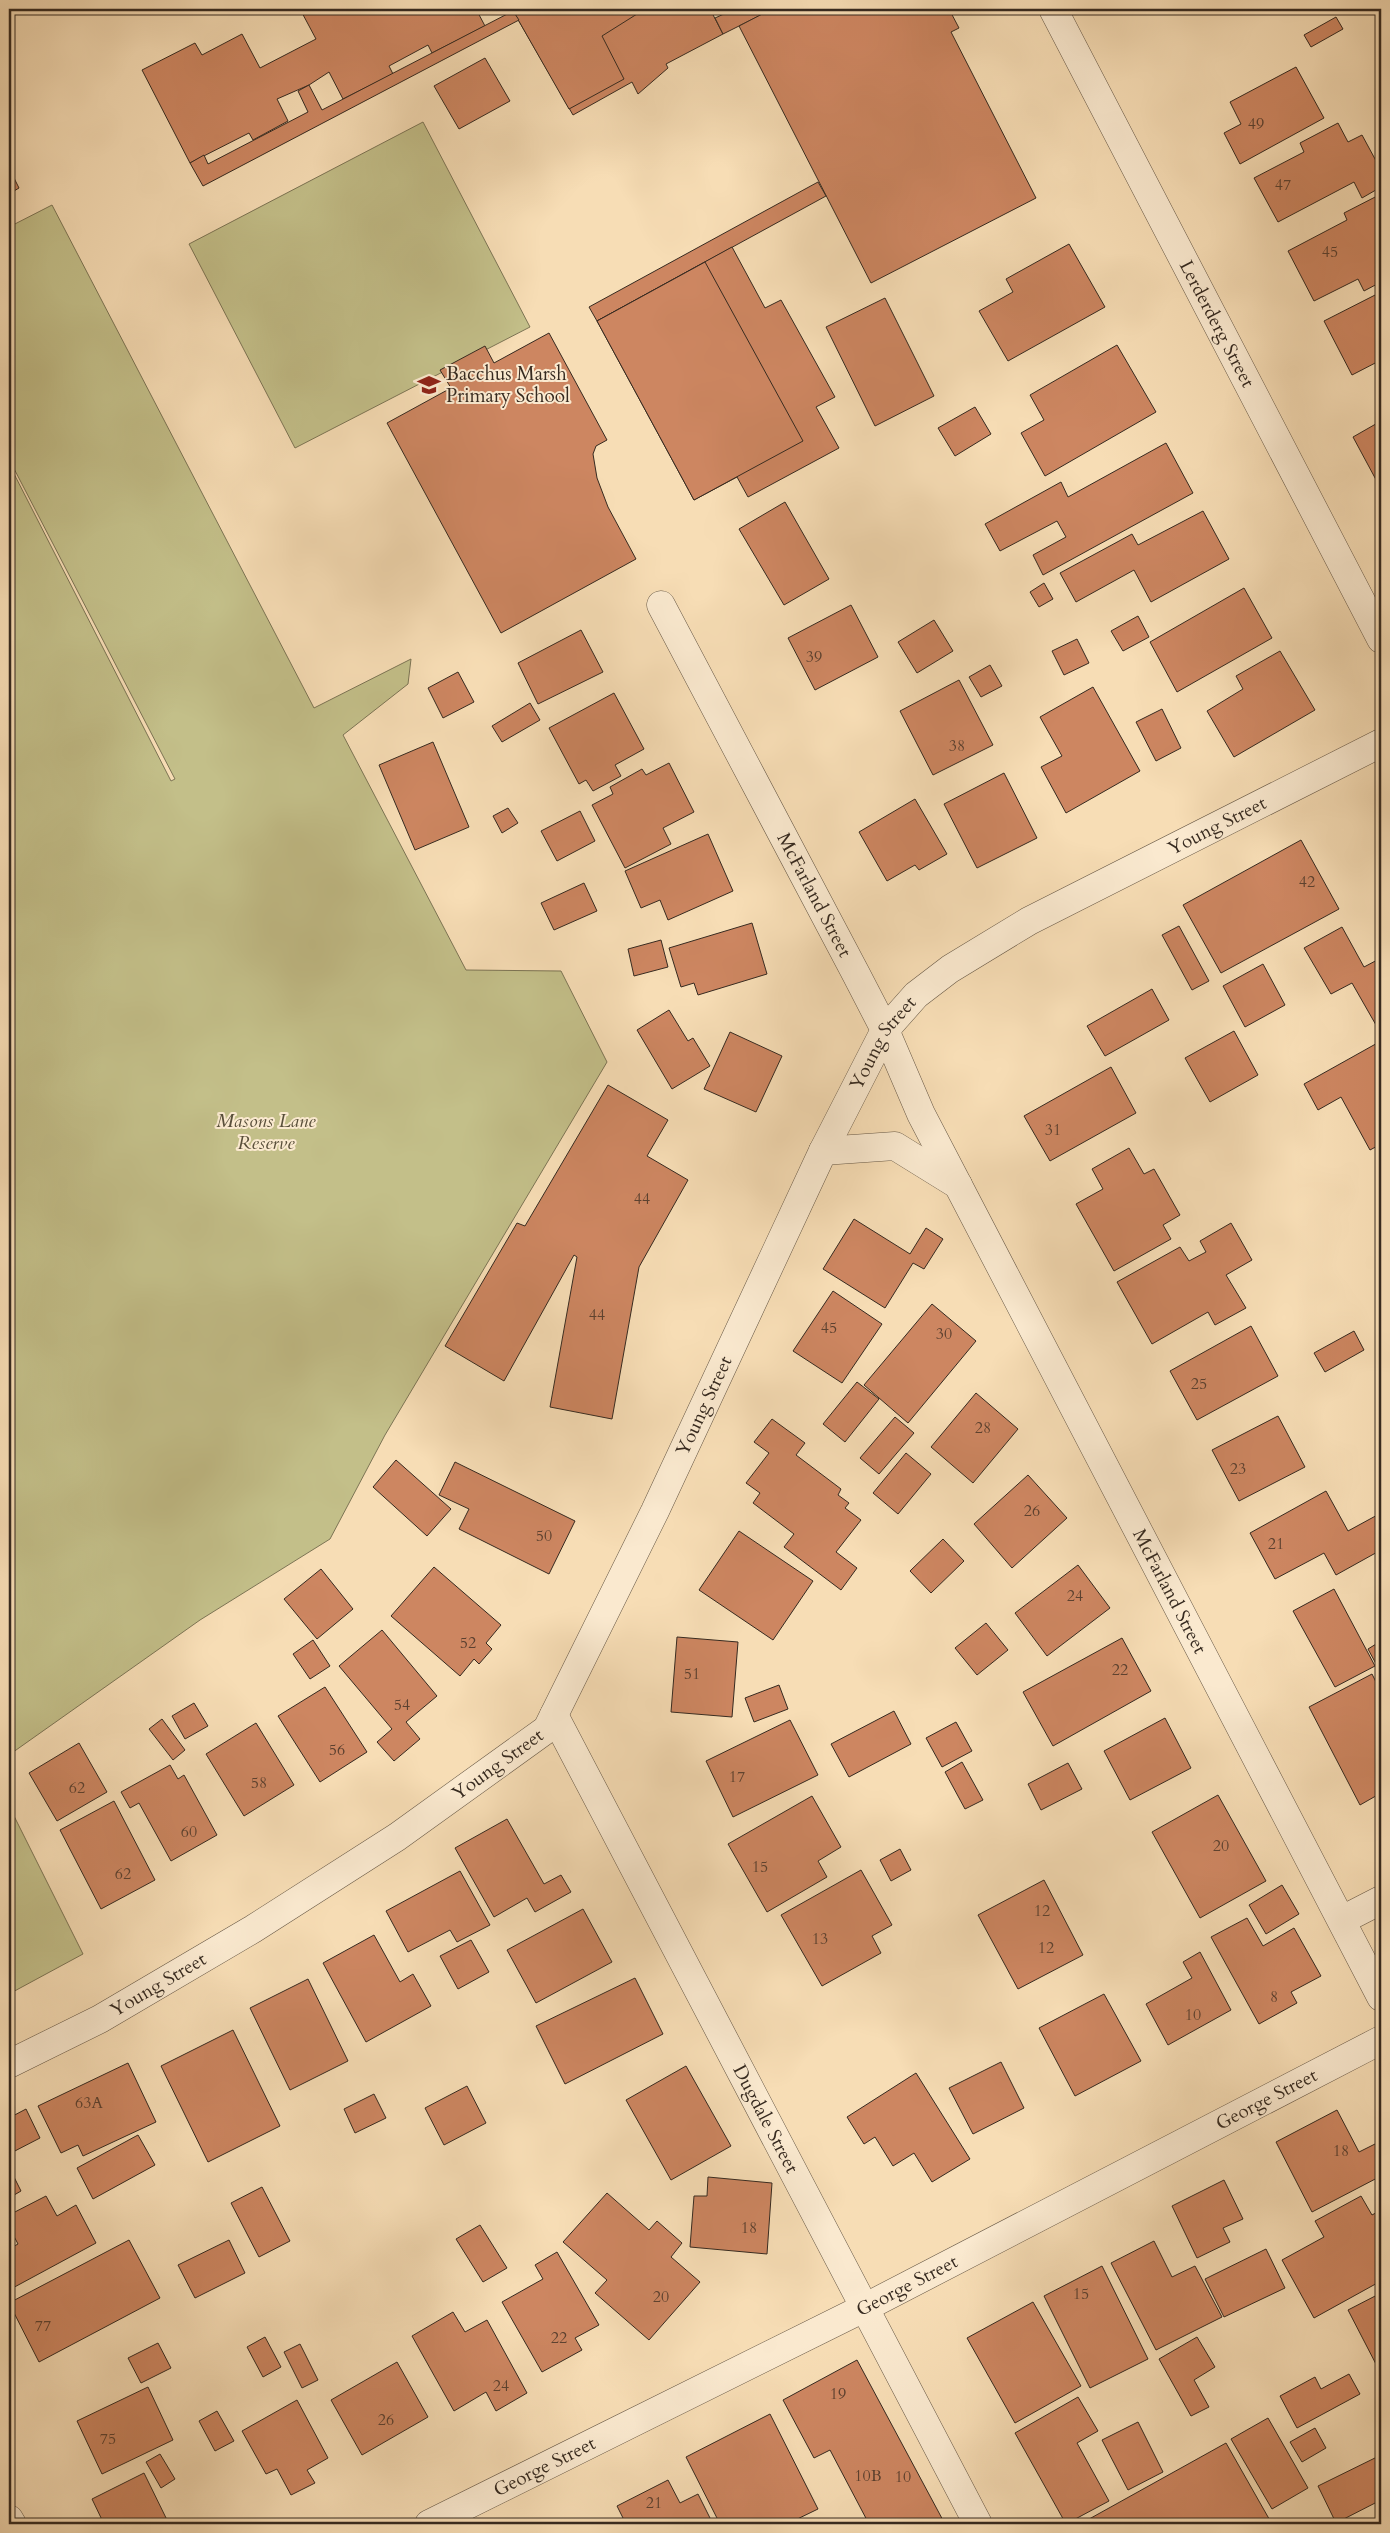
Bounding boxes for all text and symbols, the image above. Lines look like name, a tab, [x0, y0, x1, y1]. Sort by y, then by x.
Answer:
house number: 49	[1248, 113, 1264, 135]
house number: 47	[1275, 174, 1291, 196]
house number: 45	[1322, 241, 1338, 263]
street label: Lerderderg Street	[1173, 256, 1261, 392]
place label: Bacchus Marsh Primary School	[446, 361, 570, 409]
school or university icon: Bacchus Marsh Primary School	[416, 372, 442, 398]
house number: 39	[806, 646, 822, 668]
house number: 38	[949, 735, 965, 757]
street label: Young Street	[1163, 790, 1271, 862]
street label: McFarland Street	[771, 828, 858, 962]
house number: 42	[1299, 871, 1315, 893]
street label: Young Street	[843, 990, 922, 1095]
park label: Masons Lane Reserve	[216, 1108, 316, 1156]
house number: 31	[1045, 1119, 1061, 1141]
house number: 44	[634, 1188, 650, 1210]
house number: 44	[589, 1304, 605, 1326]
house number: 45	[821, 1317, 837, 1339]
house number: 30	[936, 1323, 952, 1345]
street label: Young Street	[670, 1352, 739, 1460]
house number: 25	[1191, 1373, 1207, 1395]
house number: 28	[975, 1417, 991, 1439]
house number: 23	[1230, 1458, 1246, 1480]
house number: 26	[1024, 1500, 1040, 1522]
street label: McFarland Street	[1126, 1524, 1213, 1658]
house number: 50	[536, 1525, 552, 1547]
house number: 21	[1268, 1533, 1284, 1555]
house number: 24	[1067, 1585, 1083, 1607]
house number: 52	[460, 1632, 476, 1654]
house number: 22	[1112, 1659, 1128, 1681]
house number: 51	[684, 1663, 700, 1685]
house number: 54	[394, 1694, 410, 1716]
street label: Young Street	[447, 1723, 549, 1806]
house number: 56	[329, 1739, 345, 1761]
house number: 17	[729, 1766, 745, 1788]
house number: 58	[251, 1772, 267, 1794]
house number: 62	[69, 1777, 85, 1799]
house number: 60	[181, 1821, 197, 1843]
house number: 20	[1213, 1835, 1229, 1857]
house number: 15	[752, 1856, 768, 1878]
house number: 62	[115, 1863, 131, 1885]
house number: 12	[1034, 1900, 1050, 1922]
house number: 13	[812, 1928, 828, 1950]
house number: 12	[1038, 1937, 1054, 1959]
street label: Young Street	[105, 1946, 211, 2023]
house number: 8	[1270, 1986, 1278, 2008]
house number: 10	[1185, 2004, 1201, 2026]
street label: Dugdale Street	[726, 2060, 805, 2178]
street label: George Street	[1211, 2062, 1322, 2136]
house number: 63A	[75, 2092, 104, 2114]
house number: 18	[1333, 2140, 1349, 2162]
house number: 18	[741, 2217, 757, 2239]
street label: George Street	[852, 2249, 962, 2323]
house number: 15	[1073, 2283, 1089, 2305]
house number: 20	[653, 2286, 669, 2308]
house number: 77	[35, 2315, 51, 2337]
house number: 22	[551, 2327, 567, 2349]
house number: 24	[493, 2375, 509, 2397]
house number: 19	[830, 2383, 846, 2405]
house number: 26	[378, 2409, 394, 2431]
house number: 75	[100, 2428, 116, 2450]
street label: George Street	[489, 2430, 600, 2503]
house number: 10B	[854, 2465, 882, 2487]
house number: 10	[895, 2466, 911, 2488]
house number: 21	[646, 2492, 662, 2514]

